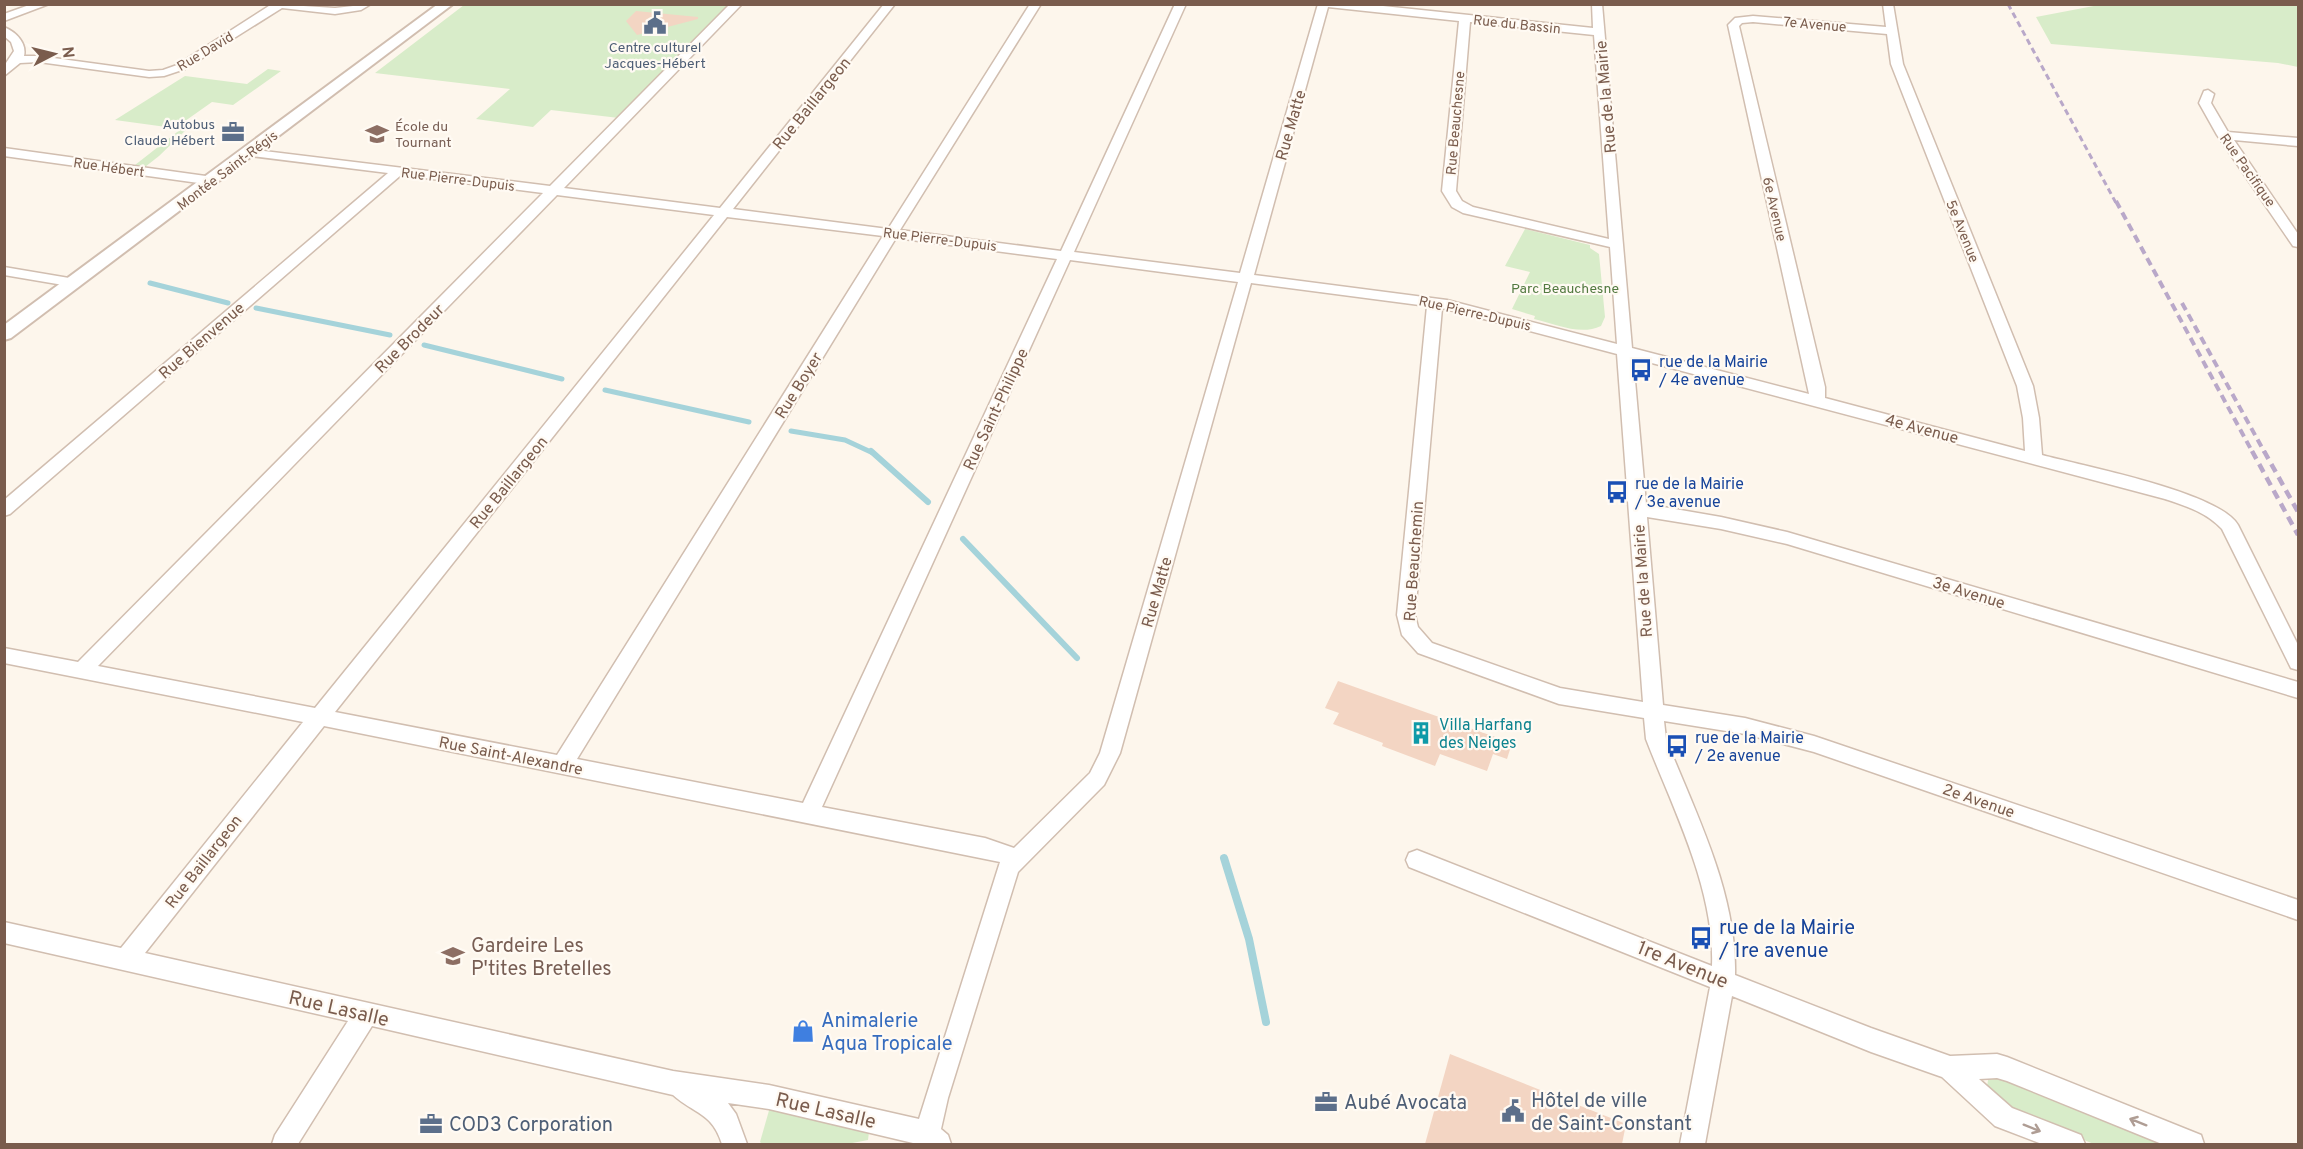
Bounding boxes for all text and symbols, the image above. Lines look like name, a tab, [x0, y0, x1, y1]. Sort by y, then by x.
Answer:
public building icon: Centre culturel Jacques-Hébert	[642, 10, 668, 36]
street label: Rue du Bassin	[1472, 12, 1562, 39]
street label: 7e Avenue	[1783, 14, 1847, 37]
north arrow	[24, 24, 84, 84]
street label: Rue David	[174, 29, 237, 76]
place label: Centre culturel Jacques-Hébert	[604, 40, 706, 73]
street label: Rue de la Mairie	[1592, 40, 1622, 154]
text: N	[56, 45, 78, 59]
street label: Rue Baillargeon	[769, 54, 856, 155]
street label: Rue Beauchesne	[1443, 70, 1470, 176]
street label: Rue Matte	[1272, 88, 1312, 163]
place label: Autobus Claude Hébert	[124, 117, 215, 150]
place label: École du Tournant	[395, 118, 452, 152]
office icon: Autobus Claude Hébert	[220, 119, 246, 145]
school or university icon: École du Tournant	[364, 121, 390, 147]
street label: Montée Saint-Régis	[174, 128, 282, 215]
street label: Rue Pacifique	[2215, 131, 2278, 211]
street label: Rue Hébert	[72, 155, 146, 182]
street label: Rue Pierre-Dupuis	[400, 165, 516, 196]
street label: 6e Avenue	[1758, 176, 1789, 243]
street label: 5e Avenue	[1941, 198, 1982, 265]
street label: Rue Pierre-Dupuis	[882, 225, 998, 256]
park label: Parc Beauchesne	[1511, 281, 1619, 298]
street label: Rue Pierre-Dupuis	[1417, 293, 1533, 336]
street label: Rue Bienvenue	[155, 299, 249, 384]
street label: Rue Brodeur	[371, 300, 449, 378]
street label: Rue Saint-Philippe	[960, 346, 1034, 474]
street label: Rue Boyer	[771, 349, 828, 423]
place label: rue de la Mairie / 4e avenue	[1658, 353, 1768, 391]
bus stop icon: rue de la Mairie / 4e avenue	[1628, 357, 1654, 383]
street label: 4e Avenue	[1883, 411, 1960, 449]
street label: Rue Baillargeon	[466, 433, 553, 534]
place label: rue de la Mairie / 3e avenue	[1634, 475, 1744, 513]
bus stop icon: rue de la Mairie / 3e avenue	[1604, 479, 1630, 505]
street label: Rue Beauchemin	[1401, 500, 1429, 622]
street label: Rue de la Mairie	[1630, 524, 1658, 638]
street label: Rue Matte	[1138, 555, 1178, 630]
street label: 3e Avenue	[1930, 573, 2007, 614]
place label: Villa Harfang des Neiges	[1439, 716, 1532, 754]
building icon: Villa Harfang des Neiges	[1408, 720, 1434, 746]
place label: rue de la Mairie / 2e avenue	[1694, 729, 1804, 767]
street label: Rue Saint-Alexandre	[437, 733, 584, 781]
bus stop icon: rue de la Mairie / 2e avenue	[1664, 733, 1690, 759]
street label: 2e Avenue	[1940, 780, 2017, 824]
street label: Rue Baillargeon	[162, 811, 247, 913]
place label: rue de la Mairie / 1re avenue	[1718, 916, 1855, 965]
bus stop icon: rue de la Mairie / 1re avenue	[1688, 925, 1714, 951]
place label: Gardeire Les P'tites Bretelles	[471, 934, 612, 983]
street label: 1re Avenue	[1633, 936, 1732, 996]
school or university icon: Gardeire Les P'tites Bretelles	[440, 943, 466, 969]
street label: Rue Lasalle	[286, 986, 391, 1034]
place label: Animalerie Aqua Tropicale	[821, 1009, 952, 1058]
shop icon: Animalerie Aqua Tropicale	[790, 1018, 816, 1044]
street label: Rue Lasalle	[773, 1088, 878, 1136]
office icon: Aubé Avocata	[1313, 1089, 1339, 1115]
place label: Hôtel de ville de Saint-Constant	[1531, 1089, 1692, 1138]
place label: Aubé Avocata	[1344, 1091, 1467, 1117]
public building icon: Hôtel de ville de Saint-Constant	[1500, 1098, 1526, 1124]
office icon: COD3 Corporation	[418, 1111, 444, 1137]
place label: COD3 Corporation	[449, 1113, 613, 1139]
one-way arrow	[2129, 1116, 2148, 1127]
one-way arrow	[2022, 1123, 2040, 1134]

